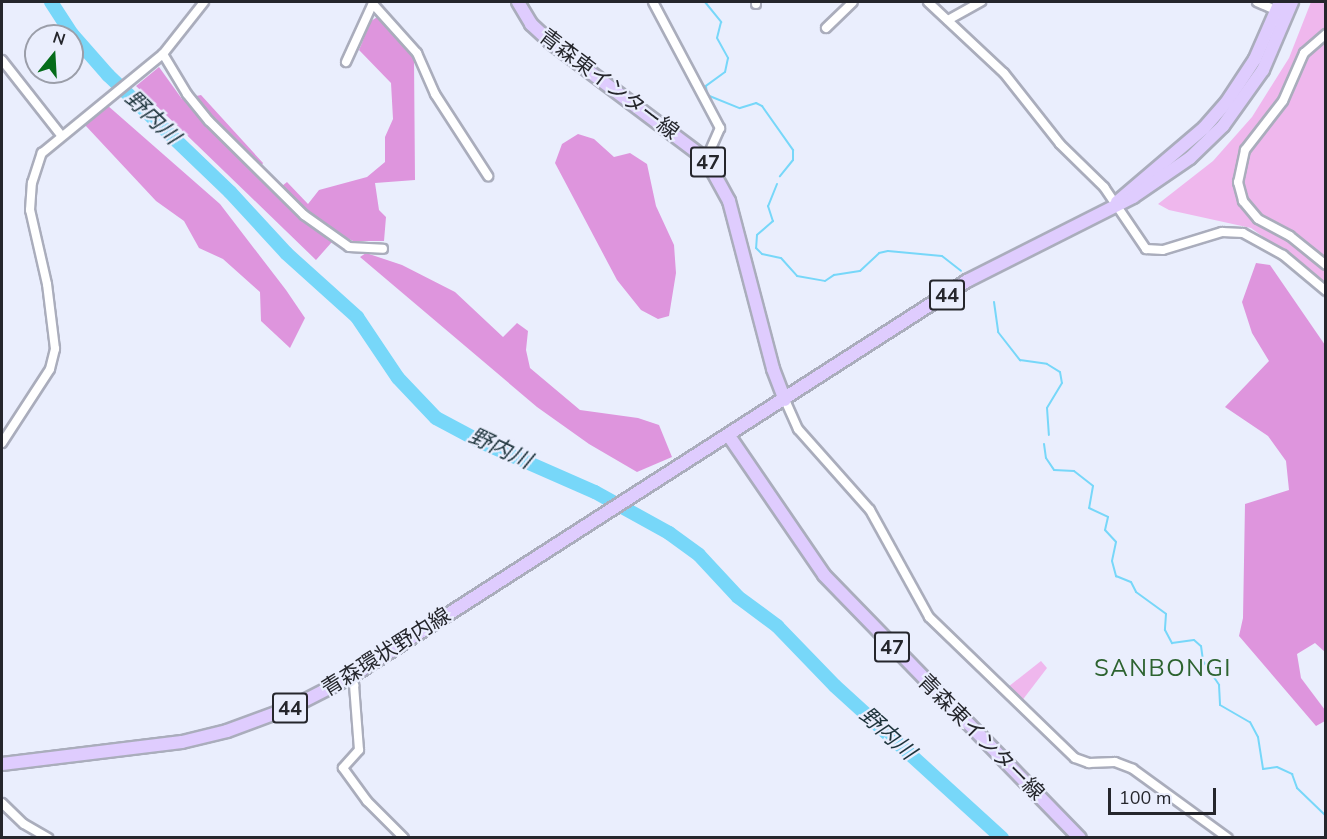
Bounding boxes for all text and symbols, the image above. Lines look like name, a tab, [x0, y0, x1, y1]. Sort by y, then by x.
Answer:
street label: 青森東インター線	[534, 23, 684, 145]
north arrow	[24, 24, 84, 84]
text: N	[50, 26, 68, 51]
water label: 野内川	[119, 86, 185, 150]
road number: 47	[690, 145, 726, 179]
road number: 44	[929, 278, 965, 312]
water label: 野内川	[465, 423, 535, 475]
street label: 青森環状野内線	[317, 602, 455, 702]
road number: 47	[874, 630, 910, 664]
district label: SANBONGI	[1094, 655, 1232, 683]
street label: 青森東インター線	[913, 669, 1049, 805]
road number: 44	[272, 691, 308, 725]
water label: 野内川	[854, 702, 920, 766]
scale bar	[1111, 776, 1219, 814]
text: 100 m	[1119, 786, 1171, 810]

